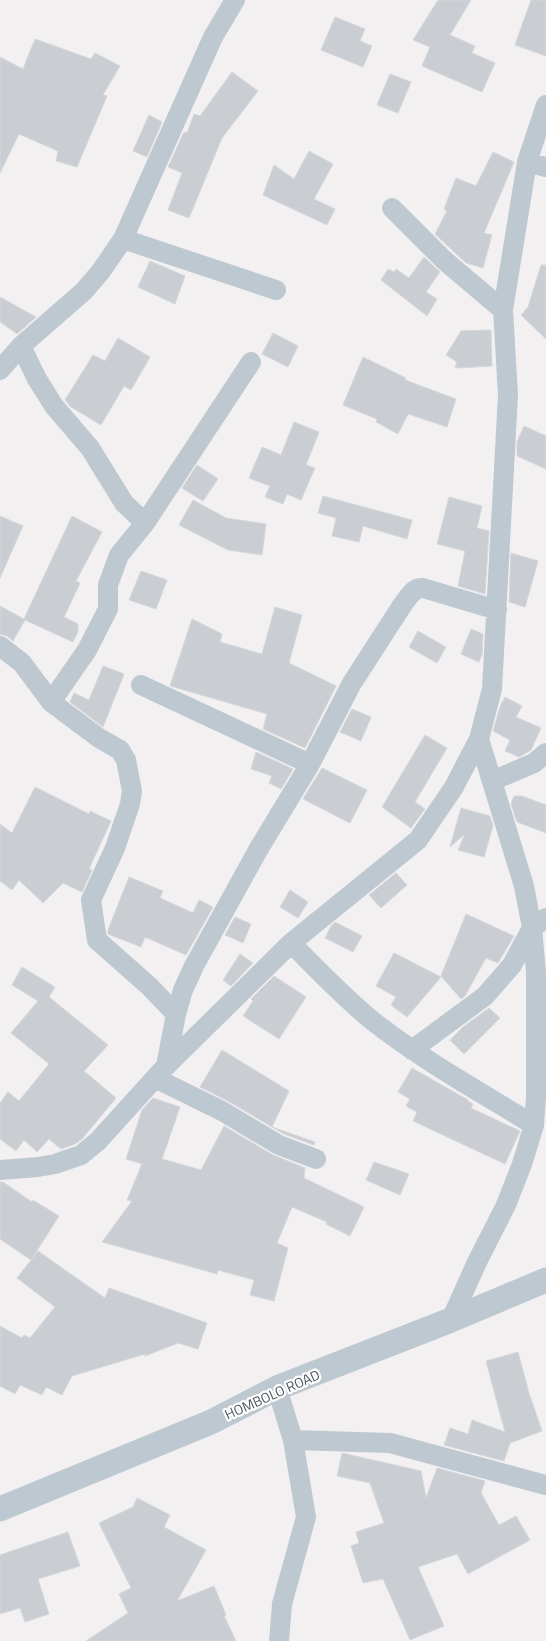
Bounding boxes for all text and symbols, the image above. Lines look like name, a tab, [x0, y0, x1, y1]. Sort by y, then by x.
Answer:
street label: HOMBOLO ROAD	[221, 1364, 323, 1424]

